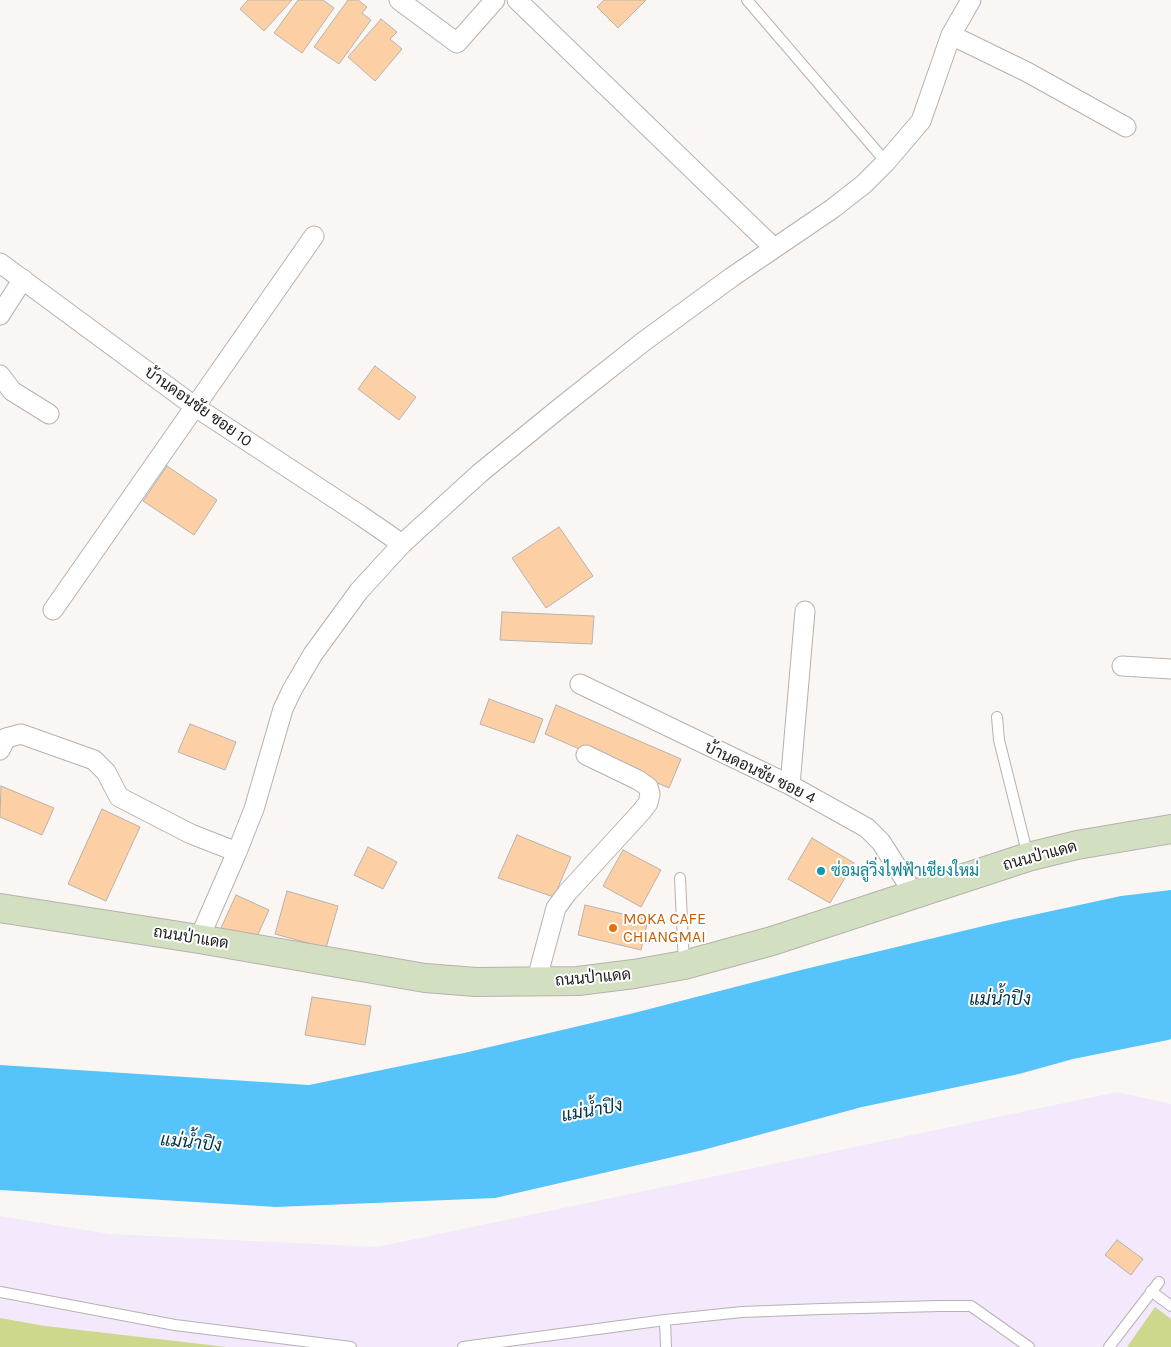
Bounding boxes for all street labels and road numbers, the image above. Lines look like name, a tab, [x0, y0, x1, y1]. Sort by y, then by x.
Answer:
street label: บ้านดอนชัย ซอย 10	[140, 363, 256, 451]
street label: บ้านดอนชัย ซอย 4	[701, 738, 819, 808]
street label: ถนนป่าแดด	[1001, 837, 1079, 875]
street label: ถนนป่าแดด	[152, 923, 230, 953]
street label: ถนนป่าแดด	[554, 965, 632, 991]

